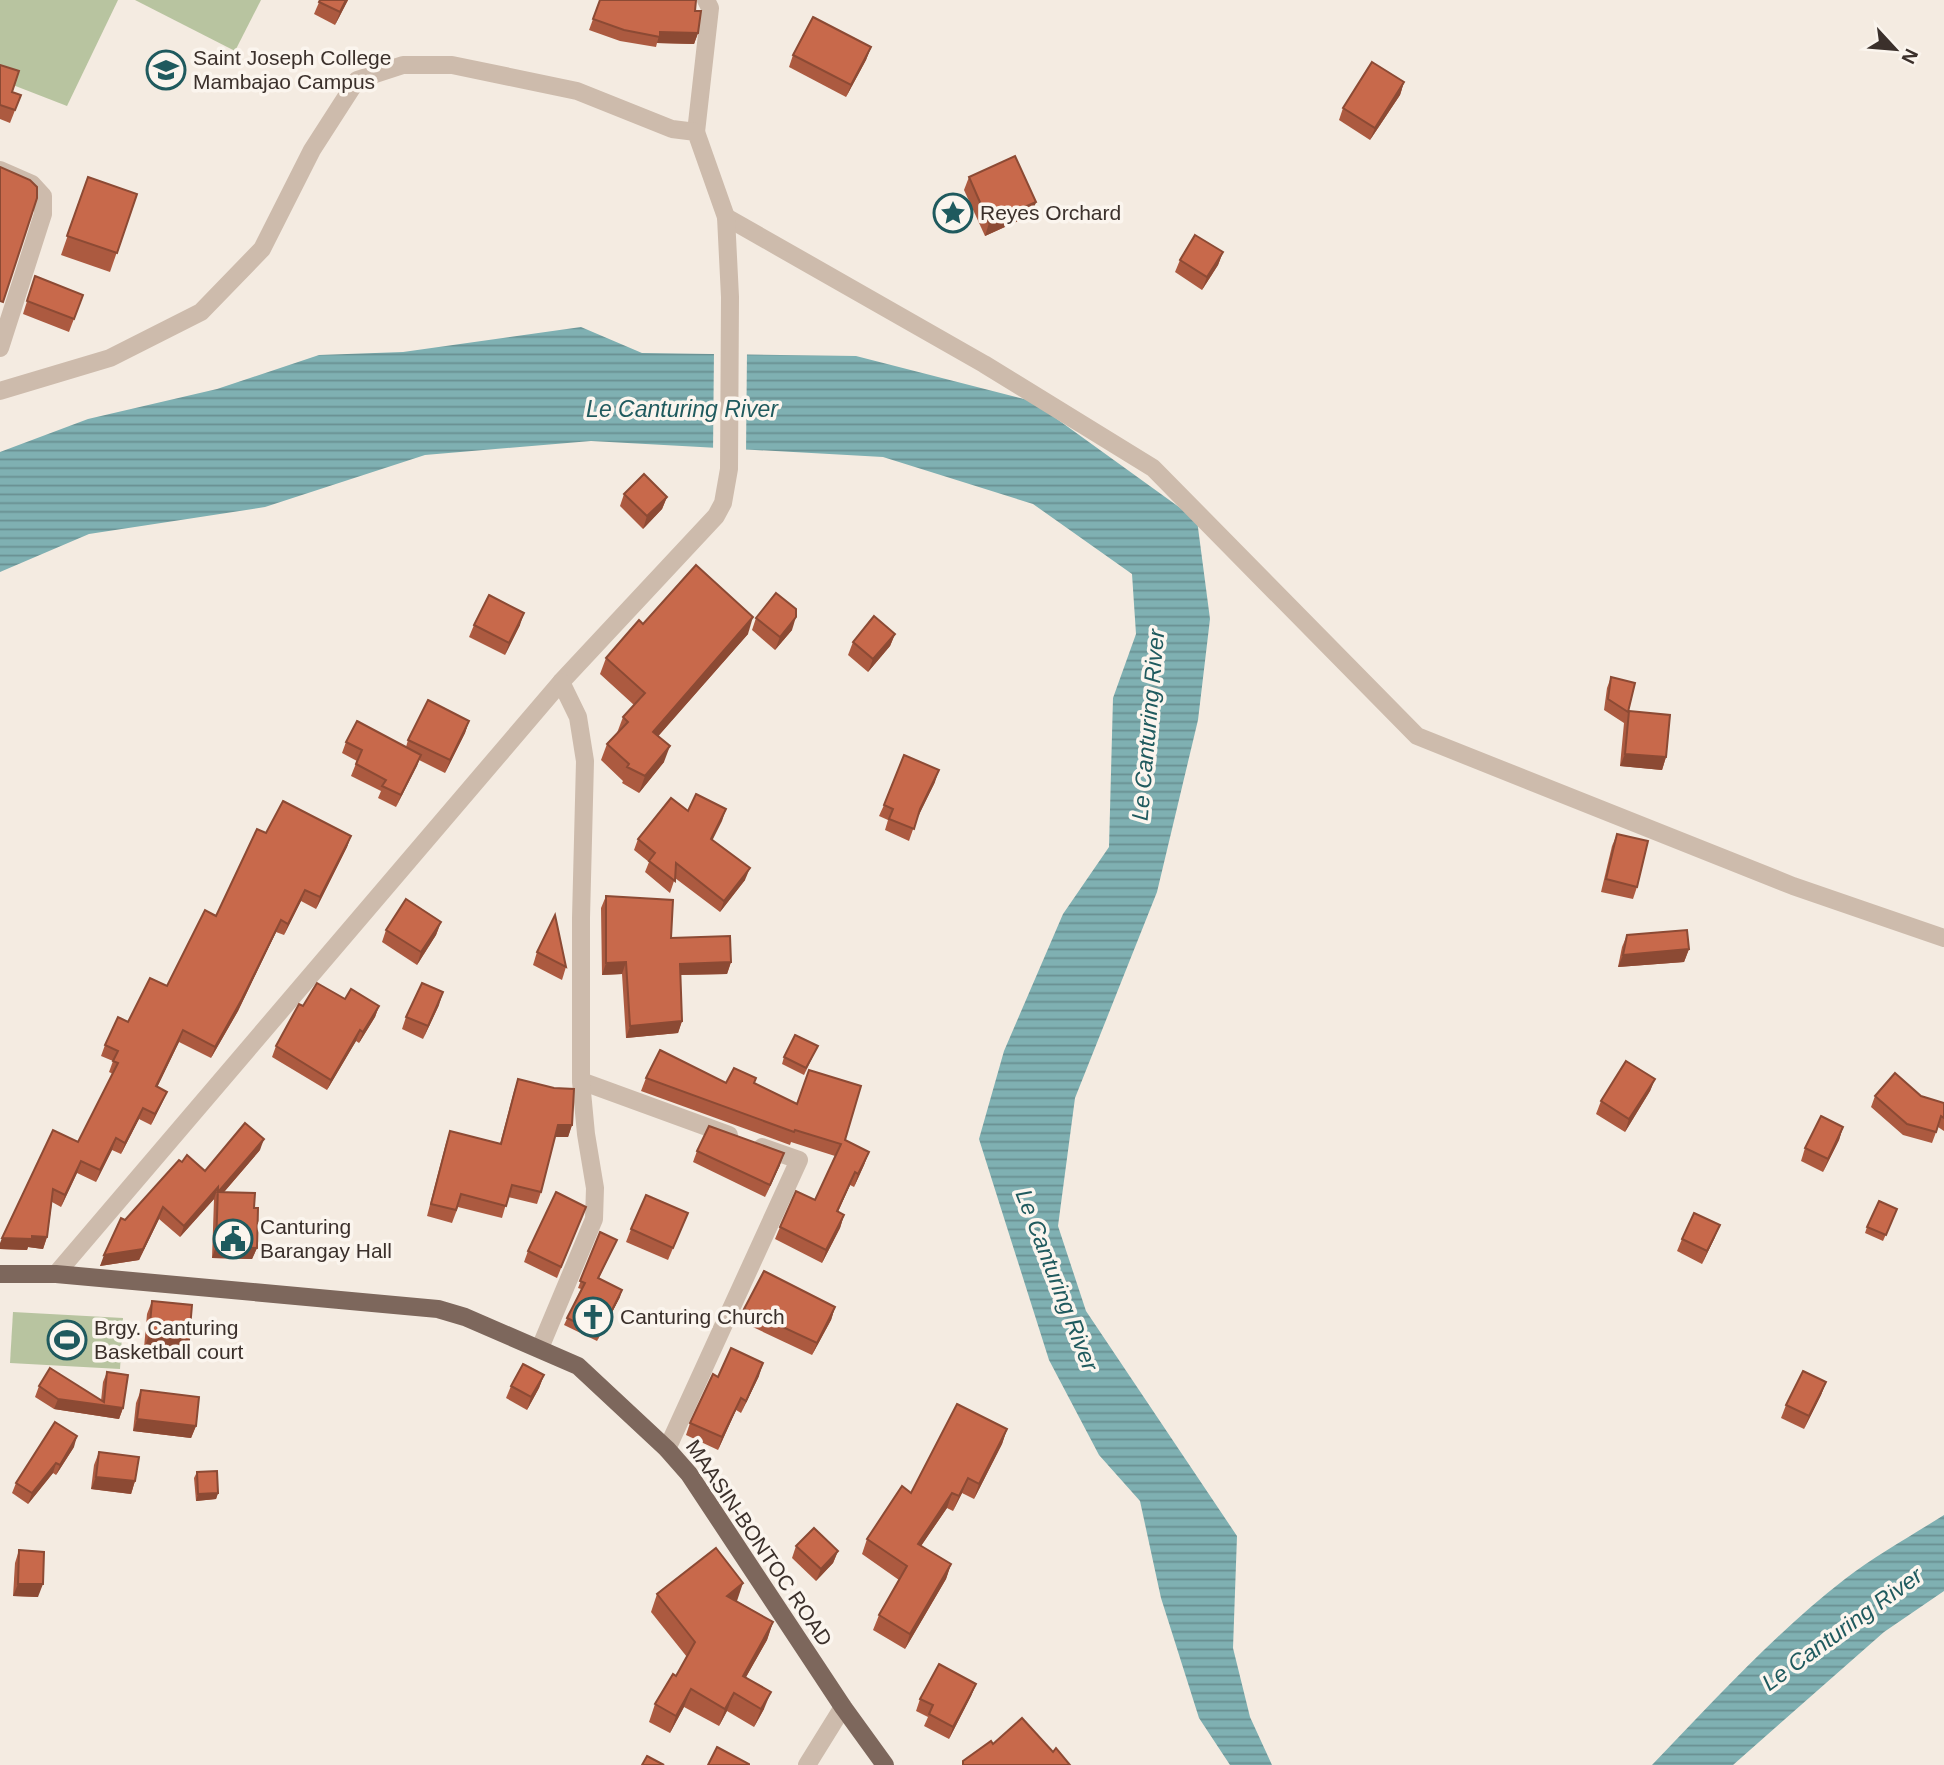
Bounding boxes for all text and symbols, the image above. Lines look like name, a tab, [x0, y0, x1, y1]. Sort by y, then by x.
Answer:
north arrow	[1860, 14, 1930, 84]
text: N	[1897, 45, 1922, 67]
place label: Saint Joseph College Mambajao Campus	[193, 46, 391, 93]
school or university icon: Saint Joseph College Mambajao Campus	[145, 49, 187, 91]
place icon: Reyes Orchard	[932, 192, 974, 234]
place label: Reyes Orchard	[980, 201, 1121, 224]
water label: Le Canturing River	[586, 396, 779, 422]
water label: Le Canturing River	[1127, 627, 1169, 822]
water label: Le Canturing River	[1011, 1186, 1104, 1375]
place label: Canturing Barangay Hall	[260, 1215, 392, 1262]
public building icon: Canturing Barangay Hall	[212, 1218, 254, 1260]
church icon: Canturing Church	[572, 1296, 614, 1338]
place label: Canturing Church	[620, 1305, 785, 1328]
place label: Brgy. Canturing Basketball court	[94, 1316, 244, 1363]
sports icon: Brgy. Canturing Basketball court	[46, 1319, 88, 1361]
street label: MAASIN-BONTOC ROAD	[682, 1435, 837, 1650]
water label: Le Canturing River	[1757, 1561, 1928, 1696]

